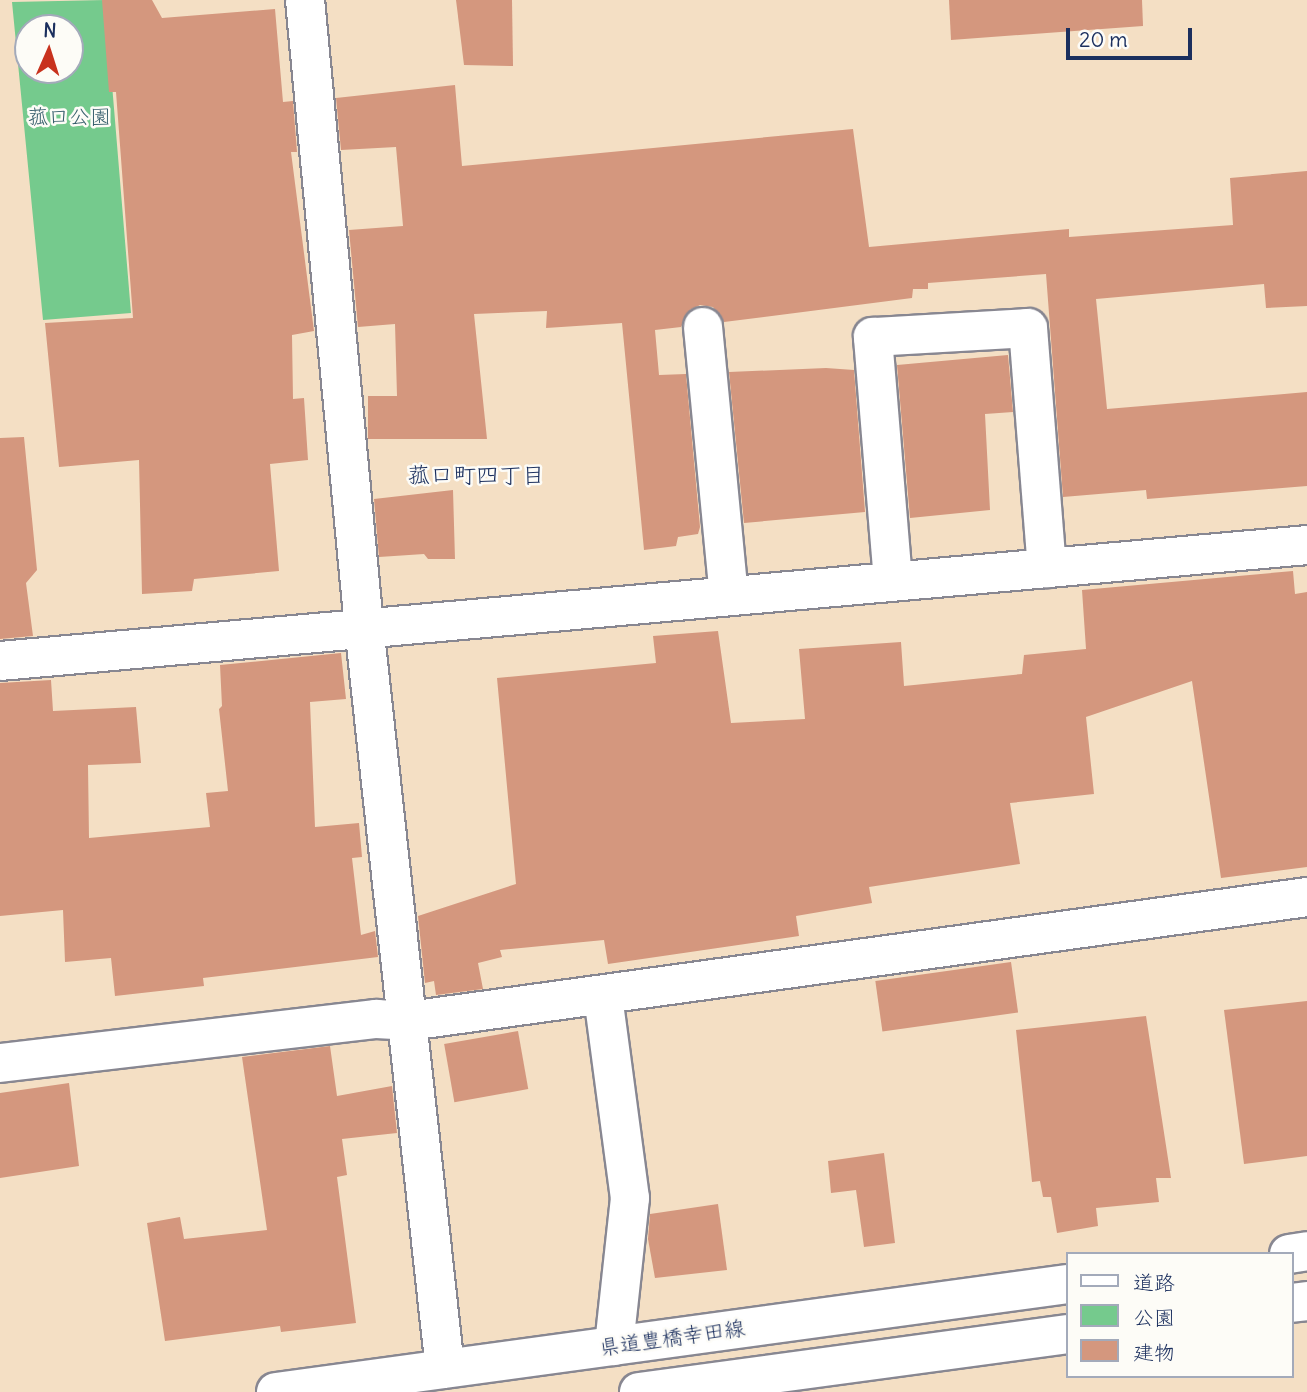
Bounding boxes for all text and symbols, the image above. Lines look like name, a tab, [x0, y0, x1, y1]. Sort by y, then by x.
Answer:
north arrow	[14, 14, 84, 84]
scale bar	[1069, 14, 1195, 58]
text: N	[43, 18, 57, 42]
text: 20 m	[1079, 26, 1128, 53]
park label: 菰口公園	[27, 104, 111, 130]
district label: 菰口町四丁目	[407, 461, 545, 489]
legend	[1066, 1252, 1293, 1378]
text: 道路	[1133, 1269, 1175, 1296]
text: 公園	[1133, 1304, 1175, 1331]
street label: 県道豊橋幸田線	[597, 1315, 747, 1361]
text: 建物	[1133, 1339, 1175, 1366]

